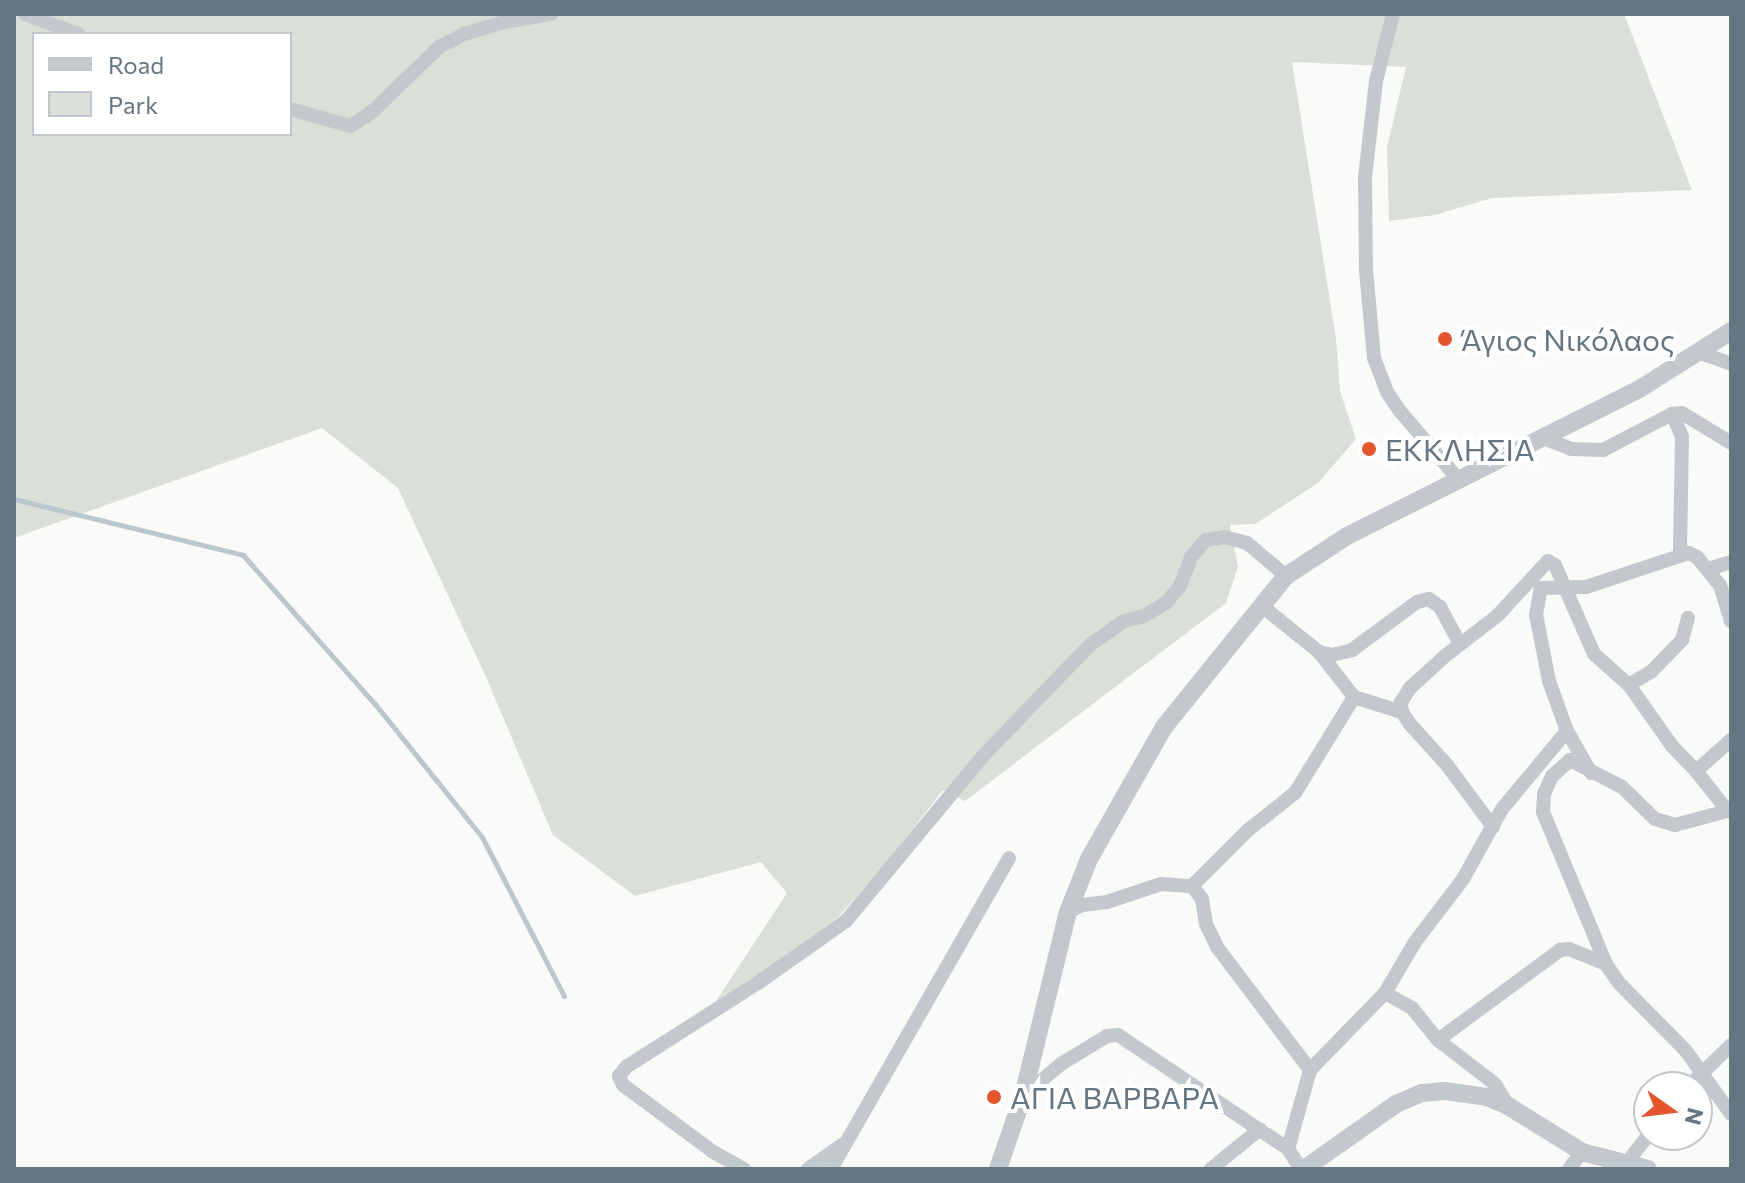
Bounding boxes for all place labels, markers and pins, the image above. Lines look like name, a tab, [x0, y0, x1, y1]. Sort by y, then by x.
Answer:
place label: Άγιος Νικόλαος	[1461, 321, 1675, 357]
marker: Άγιος Νικόλαος	[1436, 330, 1454, 348]
place label: ΕΚΚΛΗΣΙΑ	[1385, 431, 1535, 467]
marker: ΕΚΚΛΗΣΙΑ	[1360, 440, 1378, 458]
place label: ΑΓΙΑ ΒΑΡΒΑΡΑ	[1010, 1079, 1219, 1115]
marker: ΑΓΙΑ ΒΑΡΒΑΡΑ	[985, 1088, 1003, 1106]

